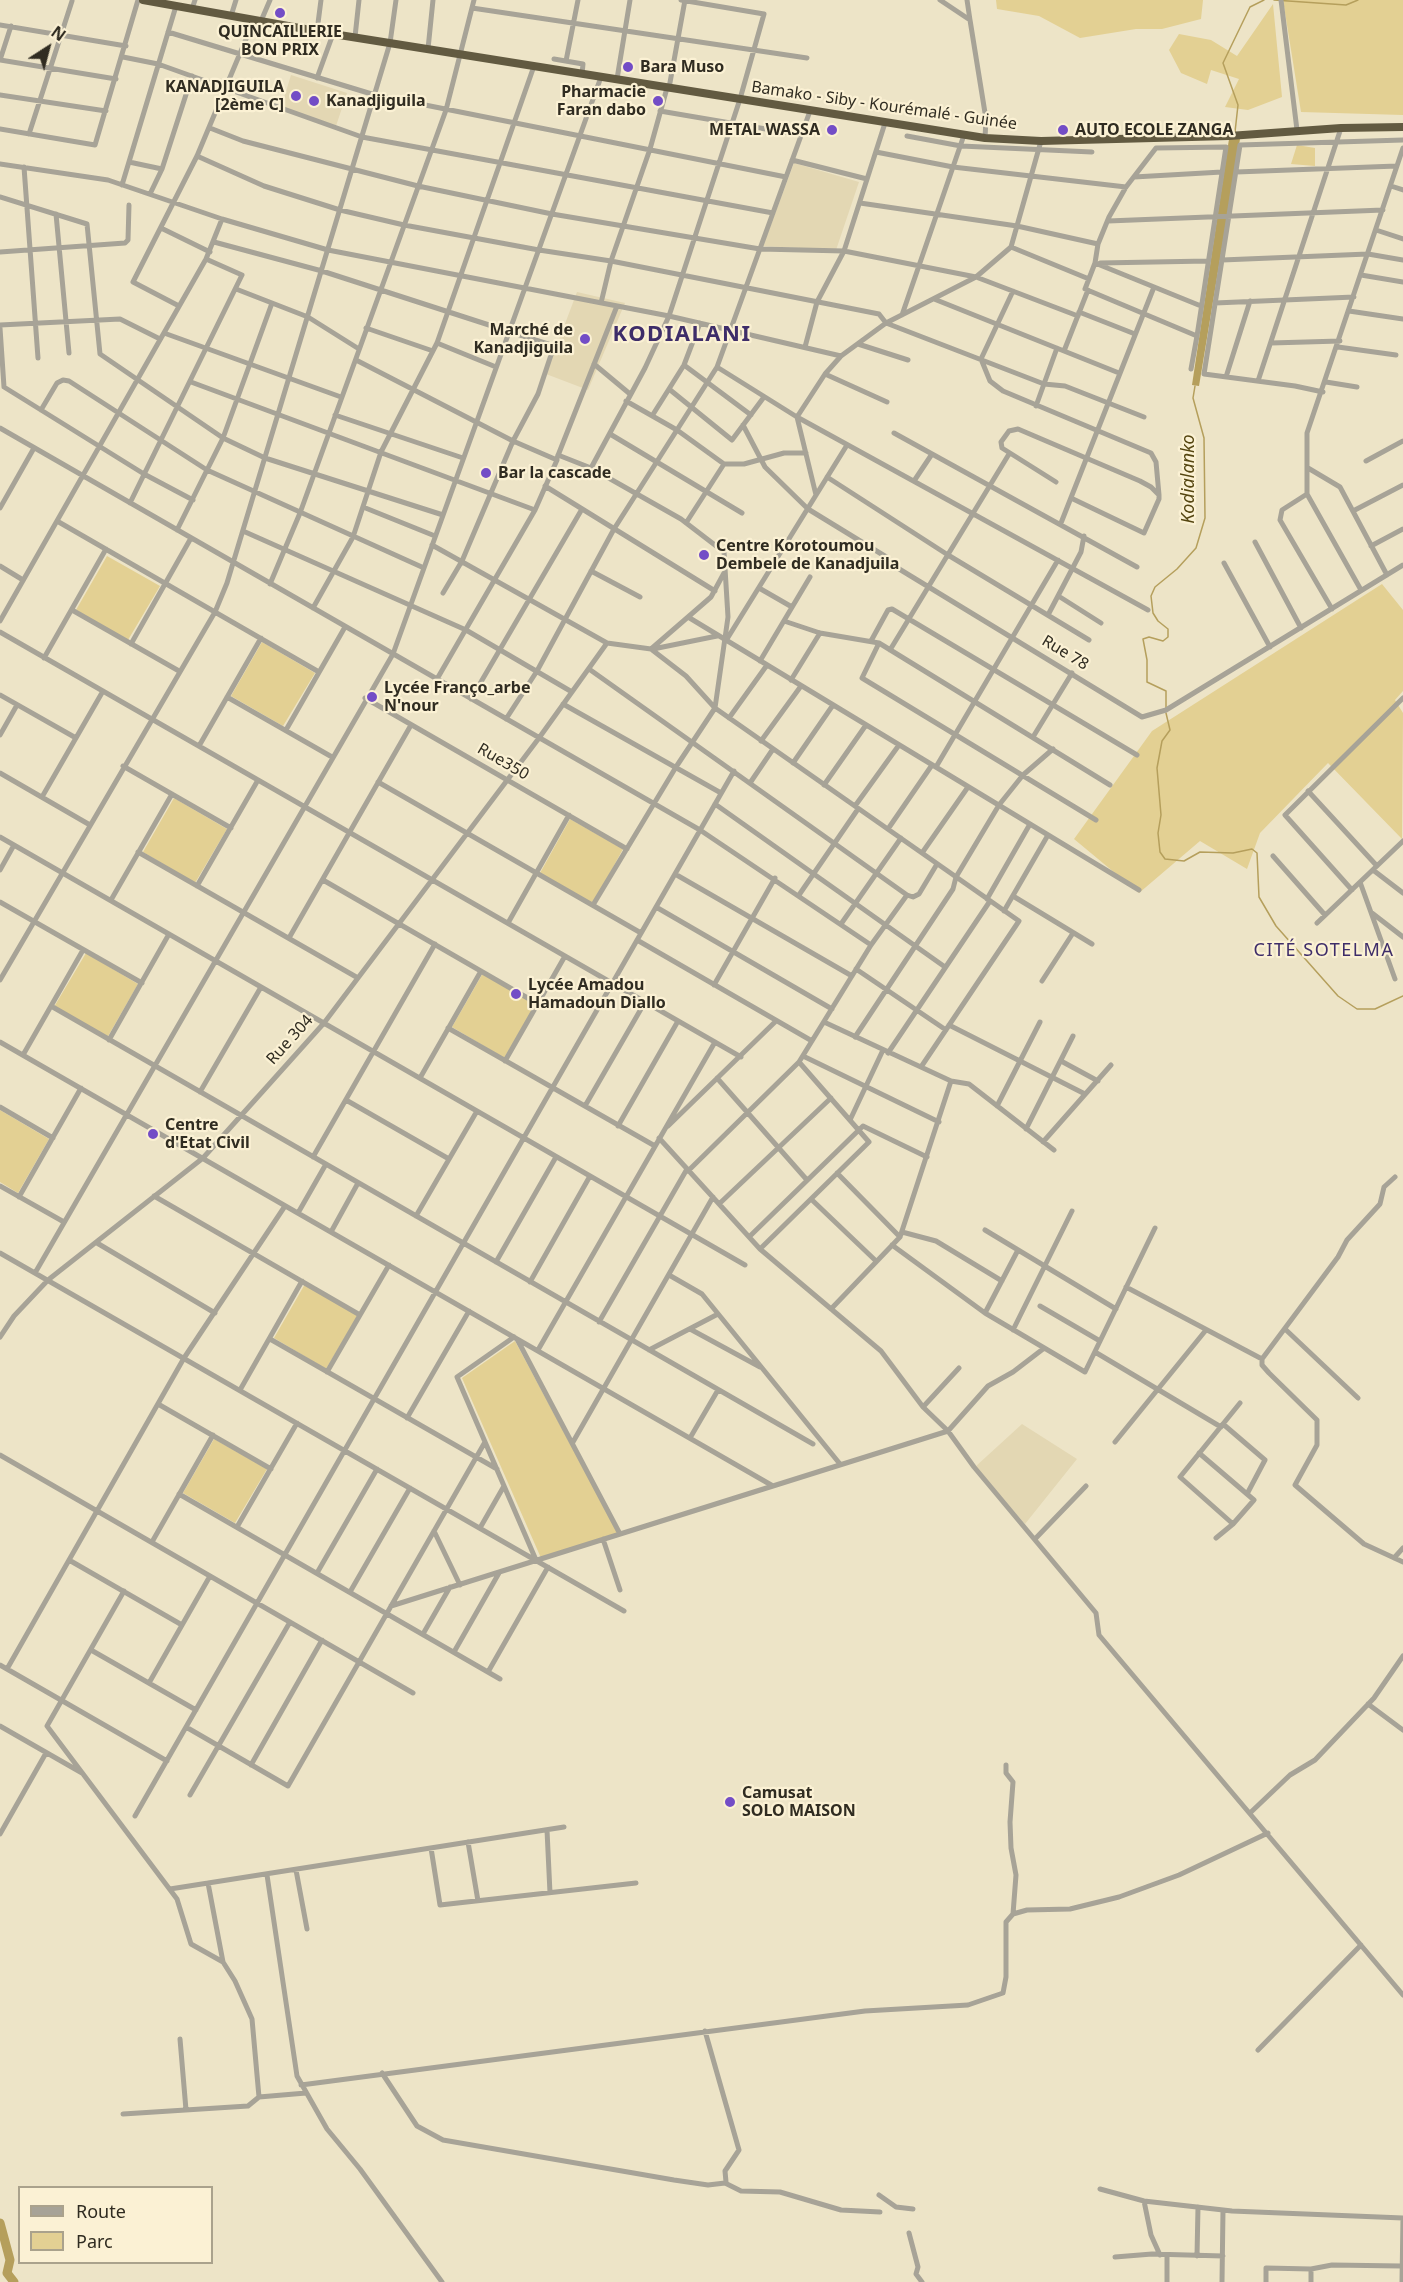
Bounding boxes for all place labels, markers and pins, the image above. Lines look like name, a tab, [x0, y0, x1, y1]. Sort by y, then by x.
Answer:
marker: QUINCAILLERIE BON PRIX	[273, 6, 287, 20]
place label: QUINCAILLERIE BON PRIX	[218, 22, 342, 60]
place label: Bara Muso	[640, 57, 724, 77]
marker: Bara Muso	[621, 60, 635, 74]
place label: KANADJIGUILA [2ème C]	[165, 77, 284, 115]
place label: Pharmacie Faran dabo	[557, 82, 646, 120]
marker: KANADJIGUILA [2ème C]	[289, 89, 303, 103]
place label: Kanadjiguila	[326, 91, 426, 111]
marker: Kanadjiguila	[307, 94, 321, 108]
marker: Pharmacie Faran dabo	[651, 94, 665, 108]
place label: METAL WASSA	[709, 120, 820, 140]
place label: AUTO ECOLE ZANGA	[1075, 120, 1234, 140]
marker: METAL WASSA	[825, 123, 839, 137]
marker: AUTO ECOLE ZANGA	[1056, 123, 1070, 137]
place label: Marché de Kanadjiguila	[473, 320, 573, 358]
marker: Marché de Kanadjiguila	[578, 332, 592, 346]
place label: Bar la cascade	[498, 463, 611, 483]
marker: Bar la cascade	[479, 466, 493, 480]
place label: Centre Korotoumou Dembele de Kanadjuila	[716, 536, 899, 574]
marker: Centre Korotoumou Dembele de Kanadjuila	[697, 548, 711, 562]
place label: Lycée Franço_arbe N'nour	[384, 678, 530, 716]
marker: Lycée Franço_arbe N'nour	[365, 690, 379, 704]
place label: Lycée Amadou Hamadoun Diallo	[528, 975, 666, 1013]
marker: Lycée Amadou Hamadoun Diallo	[509, 987, 523, 1001]
place label: Centre d'Etat Civil	[165, 1115, 250, 1153]
marker: Centre d'Etat Civil	[146, 1127, 160, 1141]
place label: Camusat SOLO MAISON	[742, 1783, 856, 1821]
marker: Camusat SOLO MAISON	[723, 1795, 737, 1809]

